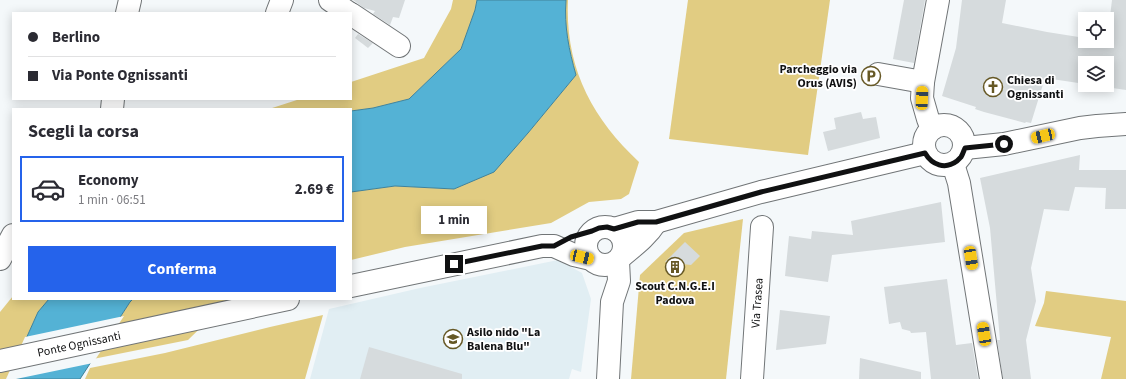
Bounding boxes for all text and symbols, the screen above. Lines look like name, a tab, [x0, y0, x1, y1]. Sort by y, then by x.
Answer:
map controls	[1078, 12, 1114, 92]
button: locate	[1078, 12, 1114, 48]
text: Berlino	[52, 27, 100, 48]
button: layers	[1078, 56, 1114, 92]
place label: Parcheggio via Orus (AVIS)	[780, 61, 857, 92]
text: Via Ponte Ognissanti	[52, 65, 188, 86]
parking icon: Parcheggio via Orus (AVIS)	[860, 65, 882, 87]
place label: Chiesa di Ognissanti	[1007, 72, 1064, 103]
church icon: Chiesa di Ognissanti	[982, 76, 1004, 98]
car	[916, 86, 928, 110]
text: Scegli la corsa	[28, 119, 139, 144]
car	[1030, 127, 1056, 145]
route start	[995, 135, 1013, 153]
text: Economy	[78, 170, 139, 191]
icon: car	[30, 171, 66, 207]
text: 2.69 €	[295, 179, 334, 200]
text: 1 min · 06:51	[78, 191, 146, 209]
callout: 1 min	[421, 206, 487, 234]
text: 1 min	[438, 211, 470, 229]
car	[963, 245, 979, 271]
button: Conferma	[28, 246, 336, 292]
car	[569, 248, 595, 266]
route end	[445, 255, 463, 273]
building icon: Scout C.N.G.E.I Padova	[664, 256, 686, 278]
street label: Via Trasea	[747, 277, 768, 329]
place label: Scout C.N.G.E.I Padova	[635, 278, 715, 309]
car	[976, 321, 992, 347]
place label: Asilo nido "La Balena Blu"	[466, 324, 540, 355]
street label: Ponte Ognissanti	[36, 327, 123, 362]
school or university icon: Asilo nido "La Balena Blu"	[442, 328, 464, 350]

